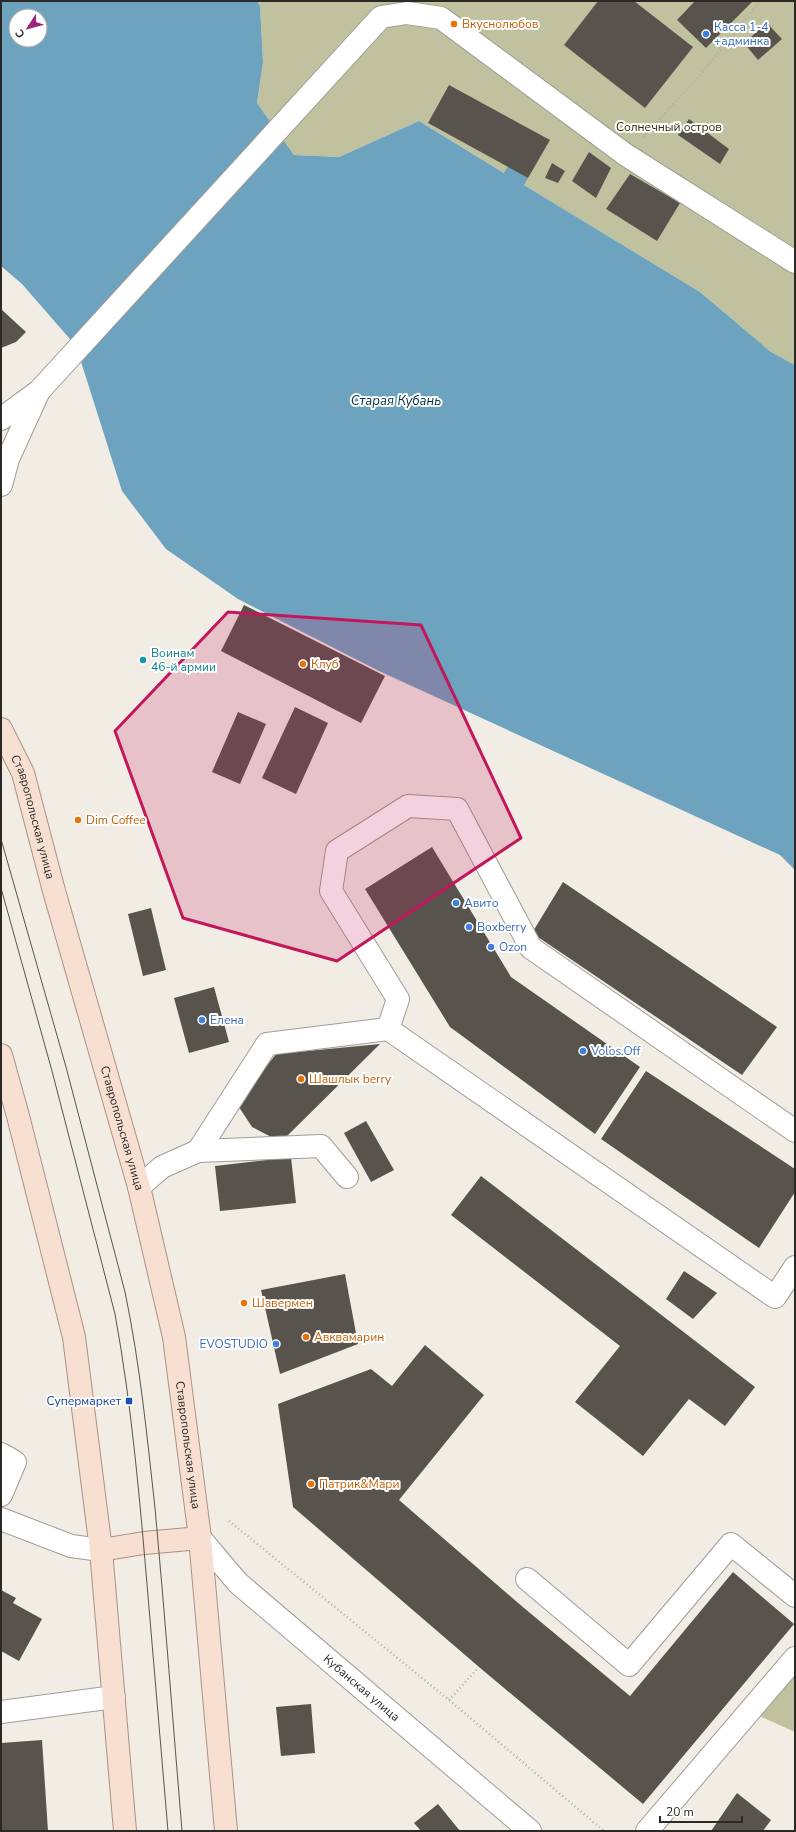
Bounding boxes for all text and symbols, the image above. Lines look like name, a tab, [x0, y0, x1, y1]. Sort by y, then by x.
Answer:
north arrow	[8, 8, 48, 48]
place label: Вкуснолюбов	[462, 16, 539, 32]
marker: Вкуснолюбов	[449, 19, 459, 29]
place label: Касса 1-4 +админка	[714, 19, 770, 49]
text: С	[12, 26, 29, 41]
marker: Касса 1-4 +админка	[701, 29, 711, 39]
park label: Солнечный остров	[616, 119, 722, 135]
water label: Старая Кубань	[351, 392, 441, 410]
place label: Воинам 46-й армии	[151, 645, 216, 675]
marker: Воинам 46-й армии	[138, 655, 148, 665]
place label: Клуб	[311, 656, 339, 672]
marker: Клуб	[298, 659, 308, 669]
street label: Ставропольская улица	[7, 752, 59, 881]
place label: Dim Coffee	[86, 812, 146, 828]
marker: Dim Coffee	[73, 815, 83, 825]
place label: Авито	[464, 895, 499, 911]
marker: Авито	[451, 898, 461, 908]
place label: Boxberry	[477, 919, 527, 935]
marker: Boxberry	[464, 922, 474, 932]
place label: Ozon	[499, 939, 527, 955]
marker: Ozon	[486, 942, 496, 952]
place label: Елена	[210, 1012, 244, 1028]
marker: Елена	[197, 1015, 207, 1025]
place label: Volos.Off	[590, 1043, 641, 1059]
marker: Volos.Off	[578, 1046, 588, 1056]
street label: Ставропольская улица	[97, 1064, 148, 1192]
place label: Шашлык berry	[309, 1071, 392, 1087]
marker: Шашлык berry	[296, 1074, 306, 1084]
place label: Шавермен	[252, 1295, 313, 1311]
marker: Шавермен	[239, 1298, 249, 1308]
place label: Авквамарин	[314, 1329, 384, 1345]
marker: Авквамарин	[301, 1332, 311, 1342]
place label: EVOSTUDIO	[199, 1336, 268, 1352]
marker: EVOSTUDIO	[271, 1339, 281, 1349]
street label: Ставропольская улица	[172, 1380, 204, 1510]
place label: Супермаркет	[47, 1393, 122, 1409]
marker: Супермаркет	[124, 1396, 134, 1406]
place label: Патрик&Мари	[319, 1476, 399, 1492]
marker: Патрик&Мари	[306, 1479, 316, 1489]
street label: Кубанская улица	[320, 1651, 403, 1725]
scale bar	[660, 1798, 742, 1824]
text: 20 m	[666, 1804, 694, 1820]

